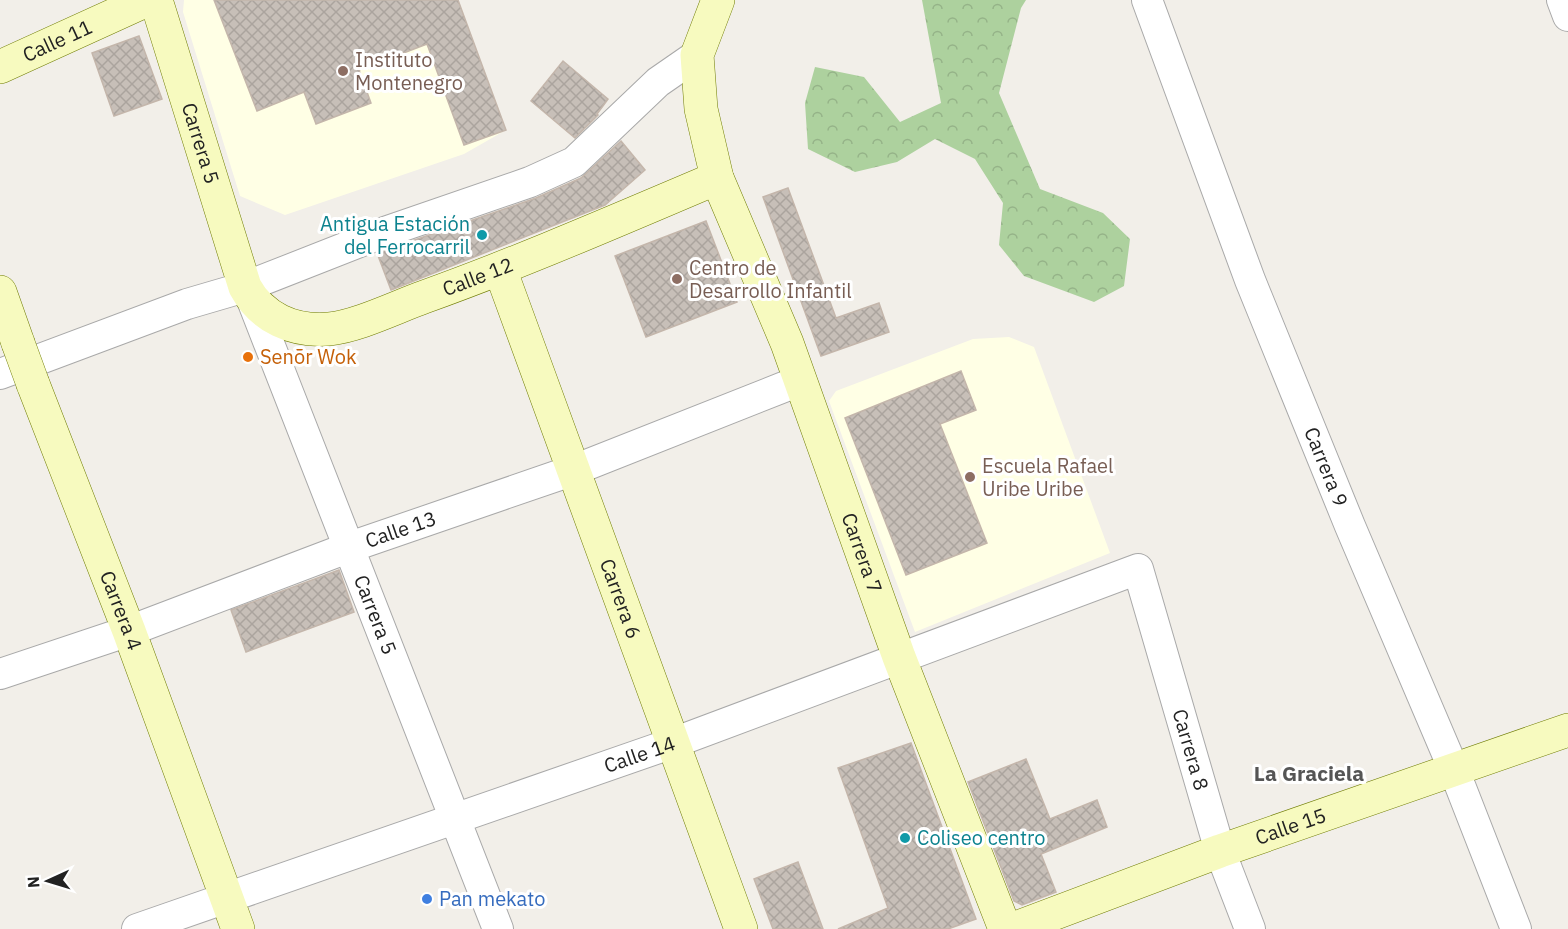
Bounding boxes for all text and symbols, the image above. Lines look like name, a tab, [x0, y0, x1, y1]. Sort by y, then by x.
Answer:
street label: Calle 11	[18, 13, 96, 68]
place label: Instituto Montenegro	[355, 46, 463, 96]
marker: Instituto Montenegro	[336, 64, 350, 78]
street label: Carrera 5	[176, 99, 226, 187]
place label: Antigua Estación del Ferrocarril	[320, 210, 470, 260]
marker: Antigua Estación del Ferrocarril	[475, 228, 489, 242]
street label: Calle 12	[438, 251, 517, 302]
place label: Centro de Desarrollo Infantil	[689, 254, 852, 304]
marker: Centro de Desarrollo Infantil	[670, 272, 684, 286]
place label: Senõr Wok	[260, 343, 357, 370]
marker: Senõr Wok	[241, 350, 255, 364]
street label: Carrera 9	[1298, 423, 1355, 510]
place label: Escuela Rafael Uribe Uribe	[982, 452, 1114, 502]
marker: Escuela Rafael Uribe Uribe	[963, 470, 977, 484]
street label: Calle 13	[361, 504, 440, 554]
street label: Carrera 7	[836, 509, 889, 597]
street label: Carrera 6	[594, 555, 648, 642]
street label: Carrera 4	[94, 567, 149, 654]
street label: Carrera 5	[348, 571, 403, 658]
street label: Carrera 8	[1166, 706, 1216, 793]
street label: Calle 14	[600, 729, 679, 779]
district label: La Graciela	[1254, 759, 1364, 787]
street label: Calle 15	[1251, 801, 1330, 851]
place label: Coliseo centro	[917, 824, 1045, 851]
marker: Coliseo centro	[898, 831, 912, 845]
north arrow	[18, 851, 78, 911]
text: N	[23, 876, 43, 889]
place label: Pan mekato	[439, 885, 545, 912]
marker: Pan mekato	[420, 892, 434, 906]

